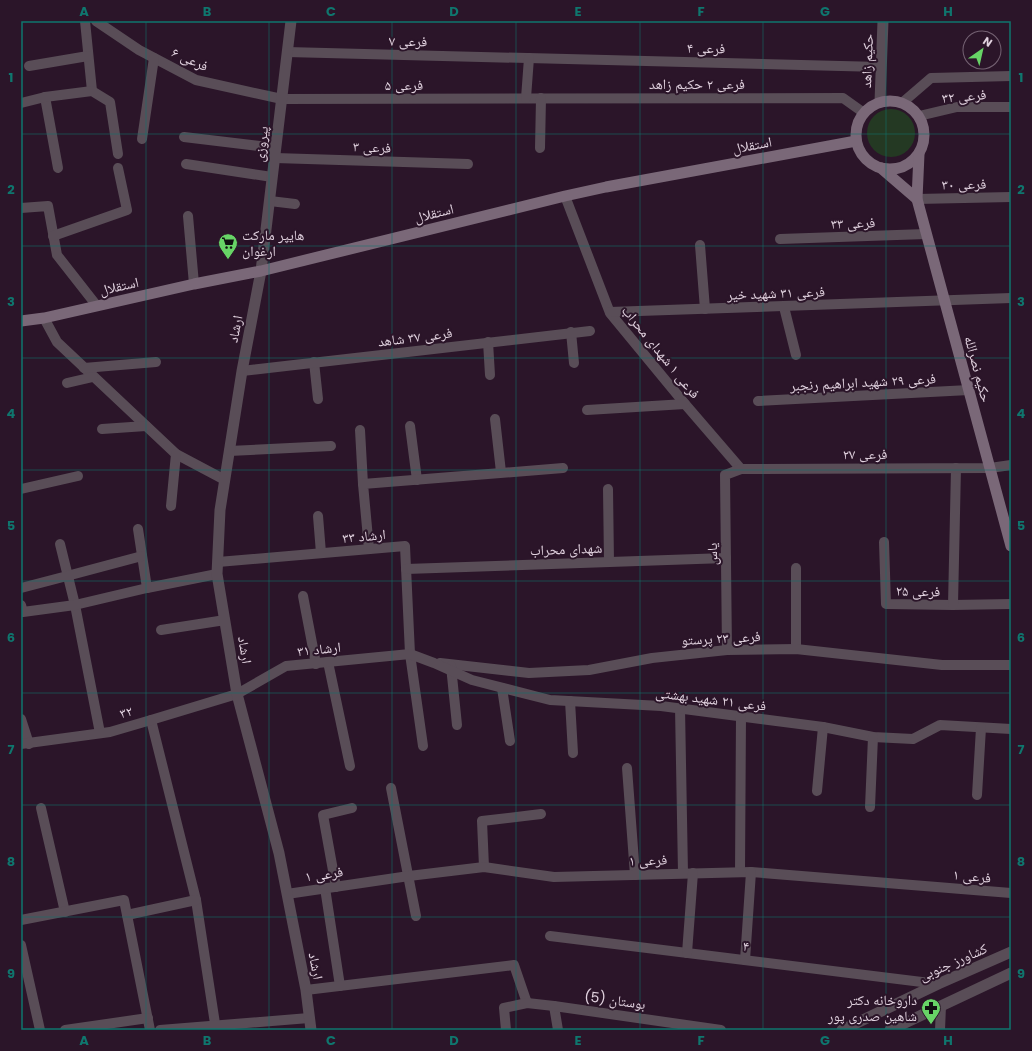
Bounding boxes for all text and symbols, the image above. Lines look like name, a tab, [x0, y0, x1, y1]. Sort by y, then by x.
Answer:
text: A	[79, 2, 89, 21]
text: B	[203, 2, 212, 21]
text: C	[326, 2, 336, 21]
text: D	[449, 2, 459, 21]
text: E	[574, 2, 582, 21]
text: F	[697, 2, 705, 21]
text: G	[820, 2, 830, 21]
text: H	[943, 2, 953, 21]
north arrow	[962, 30, 1002, 70]
street label: فرعی ۷	[389, 31, 427, 51]
text: N	[980, 33, 995, 51]
street label: حکیم زاهد	[856, 34, 878, 88]
street label: فرعی ۴	[687, 38, 725, 58]
street label: فرعی ۶	[168, 42, 212, 76]
text: 1	[9, 68, 13, 87]
text: 1	[1019, 68, 1023, 87]
street label: فرعی ۲ حکیم زاهد	[649, 74, 745, 94]
street label: فرعی ۵	[385, 75, 423, 95]
street label: فرعی ۳۲	[941, 84, 987, 108]
street label: پیروزی	[249, 125, 273, 163]
street label: استقلال	[731, 131, 773, 159]
street label: فرعی ۳	[353, 136, 392, 158]
street label: فرعی ۳۰	[942, 174, 987, 194]
text: 2	[7, 180, 15, 199]
text: 2	[1017, 180, 1025, 199]
street label: استقلال	[412, 198, 456, 228]
street label: فرعی ۳۳	[830, 212, 876, 234]
place label: هایپر مارکت ارغوان	[242, 225, 304, 261]
supermarket icon: هایپر مارکت ارغوان	[217, 232, 239, 260]
street label: استقلال	[97, 272, 141, 300]
street label: فرعی ۳۱ شهید خیر	[726, 281, 825, 305]
text: 3	[7, 292, 15, 311]
text: 3	[1017, 292, 1025, 311]
street label: فرعی ۱ شهدای محراب	[617, 301, 705, 403]
street label: ارشاد	[223, 314, 247, 344]
street label: فرعی ۳۷ شاهد	[377, 323, 453, 351]
street label: حکیم نصرالله	[960, 334, 996, 404]
street label: فرعی ۲۹ شهید ابراهیم رنجبر	[789, 368, 937, 396]
text: 4	[7, 404, 16, 423]
text: 4	[1017, 404, 1026, 423]
street label: فرعی ۲۷	[843, 444, 887, 464]
text: 5	[7, 516, 15, 535]
text: 5	[1017, 516, 1025, 535]
street label: ارشاد ۳۳	[341, 524, 387, 548]
street label: شهدای محراب	[529, 538, 603, 560]
street label: یاس	[702, 542, 722, 565]
street label: فرعی ۲۵	[896, 581, 941, 601]
street label: فرعی ۲۳ پرستو	[681, 626, 761, 650]
text: 6	[7, 628, 15, 647]
text: 6	[1017, 628, 1025, 647]
street label: ارشاد	[233, 635, 257, 665]
street label: ارشاد ۳۱	[296, 637, 342, 661]
street label: فرعی ۲۱ شهید بهشتی	[655, 682, 768, 716]
street label: ۳۲	[117, 701, 135, 723]
text: 7	[8, 740, 15, 759]
text: 7	[1018, 740, 1025, 759]
street label: فرعی ۱	[629, 849, 668, 871]
text: 8	[7, 852, 15, 871]
text: 8	[1017, 852, 1025, 871]
street label: فرعی ۱	[304, 861, 344, 887]
street label: فرعی ۱	[952, 864, 992, 888]
street label: ۴	[742, 936, 750, 956]
street label: کشاورز جنوبی	[916, 938, 990, 986]
street label: ارشاد	[304, 951, 328, 981]
text: 9	[7, 964, 15, 983]
text: 9	[1017, 964, 1025, 983]
street label: بوستان (5)	[583, 986, 647, 1014]
place label: داروخانه دکتر شاهین صدری پور	[827, 990, 917, 1026]
pharmacy icon: داروخانه دکتر شاهین صدری پور	[920, 997, 942, 1025]
text: A	[79, 1031, 89, 1050]
text: B	[203, 1031, 212, 1050]
text: C	[326, 1031, 336, 1050]
text: D	[449, 1031, 459, 1050]
text: E	[574, 1031, 582, 1050]
text: F	[697, 1031, 705, 1050]
text: G	[820, 1031, 830, 1050]
text: H	[943, 1031, 953, 1050]

